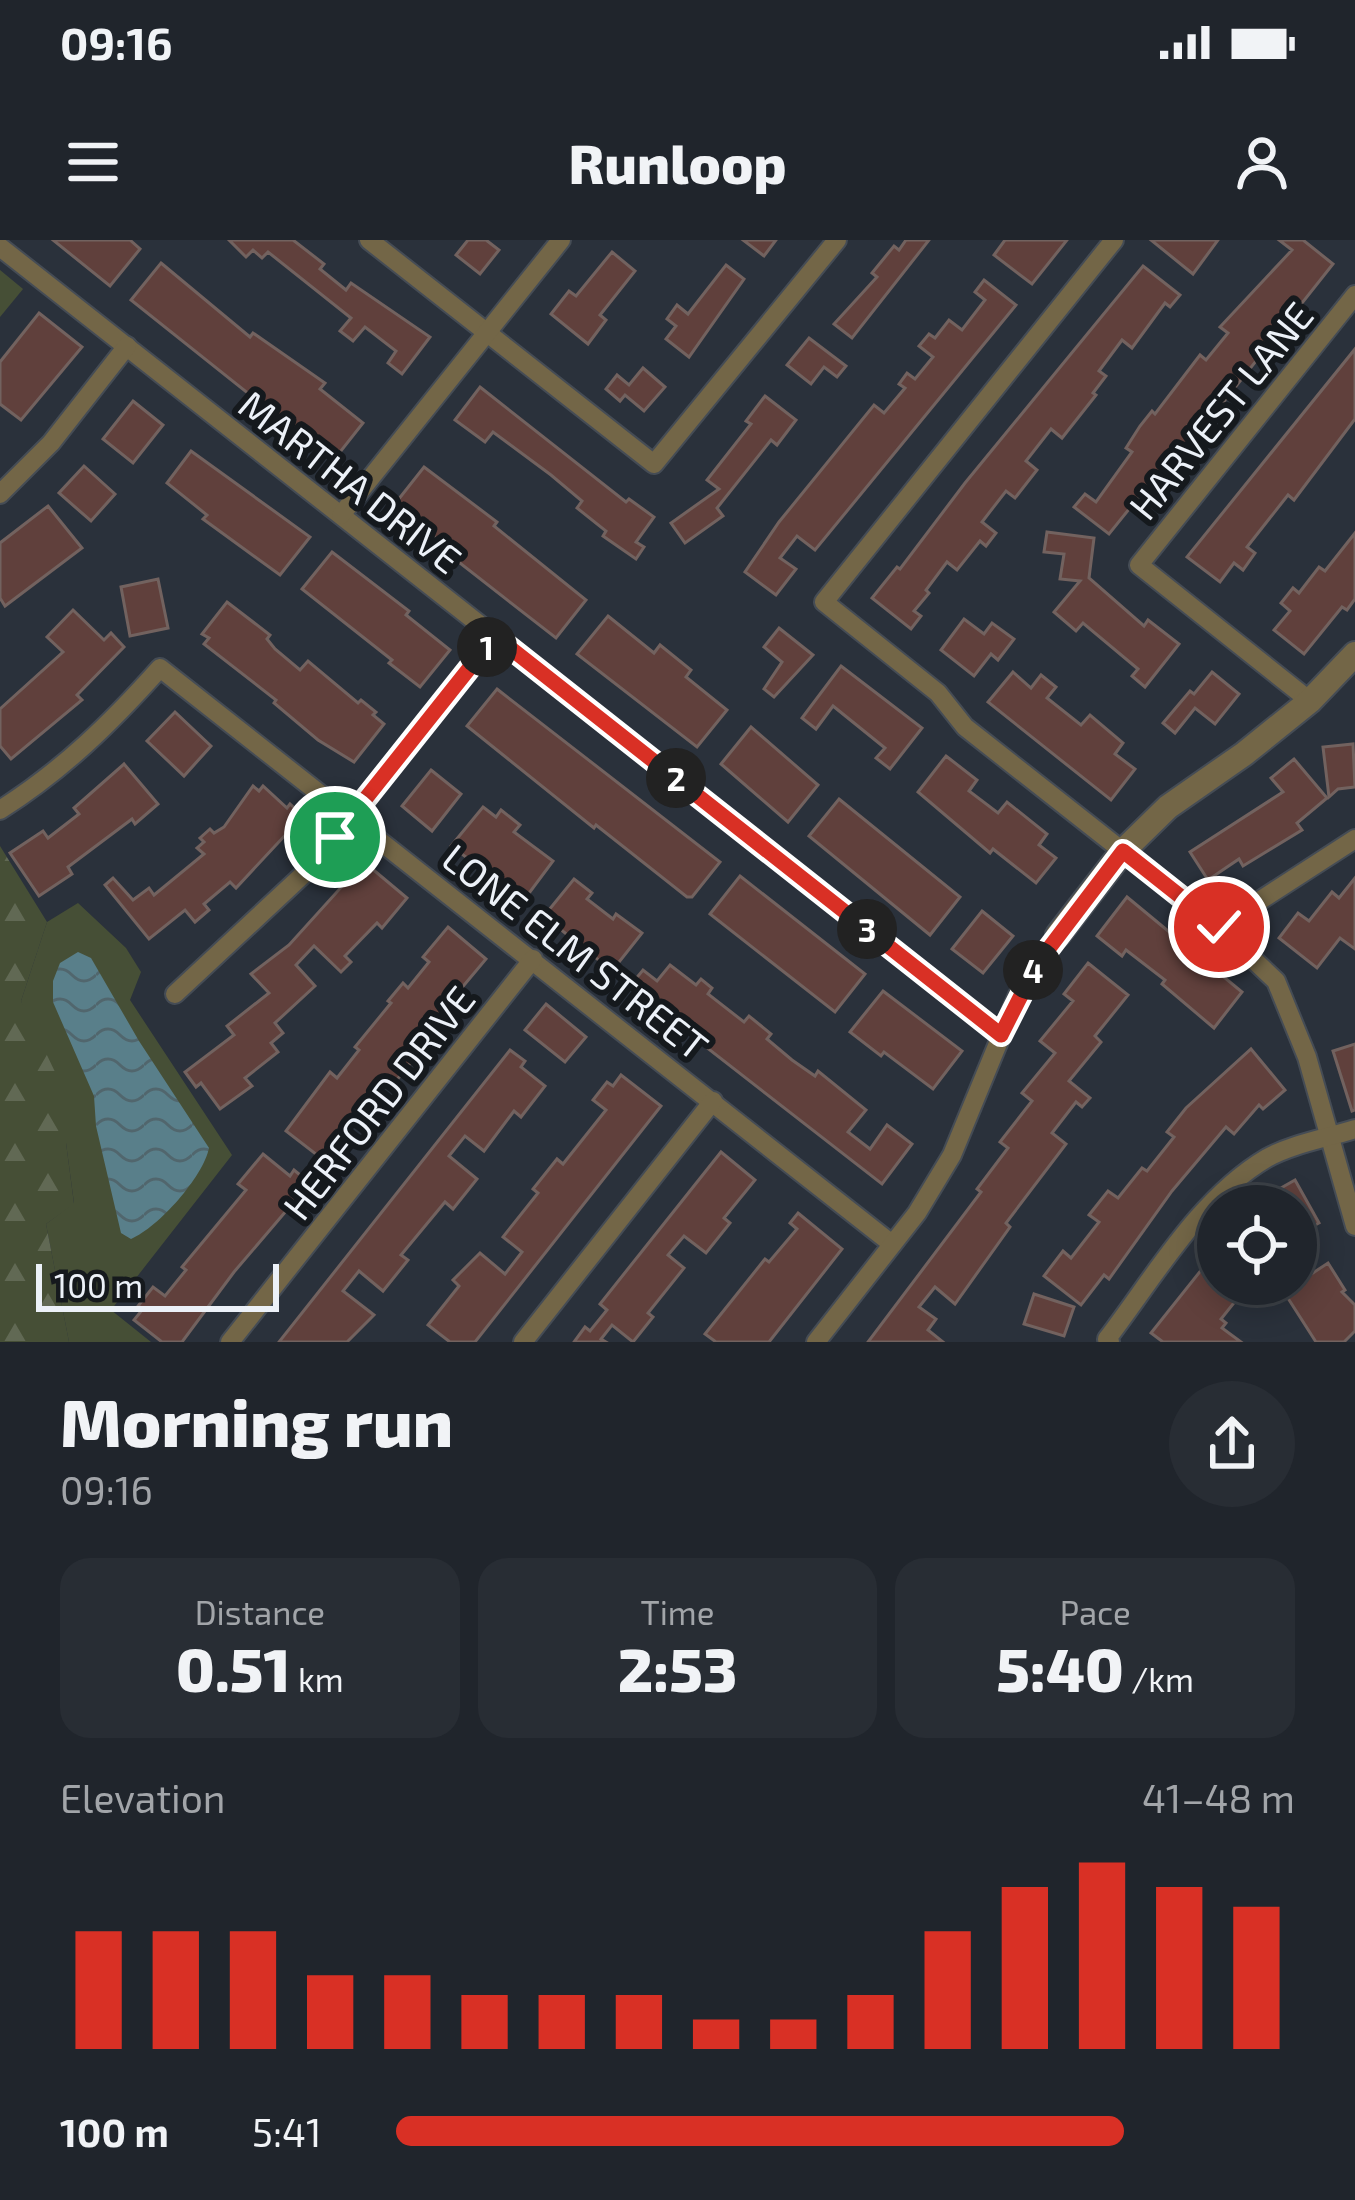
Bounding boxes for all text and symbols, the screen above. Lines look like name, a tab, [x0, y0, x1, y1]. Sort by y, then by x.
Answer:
text: 09:16	[60, 15, 173, 69]
icon: menu	[60, 129, 126, 195]
icon: person	[1229, 129, 1295, 195]
text: Runloop	[569, 130, 787, 195]
street label: HARVEST LANE	[1118, 292, 1322, 528]
street label: MARTHA DRIVE	[231, 380, 471, 582]
pin: 1	[457, 617, 517, 677]
text: 1	[480, 627, 494, 667]
pin: 2	[646, 748, 706, 808]
text: 2	[666, 758, 686, 798]
pin	[284, 786, 386, 888]
icon: arrive	[302, 804, 368, 870]
street label: LONE ELM STREET	[434, 833, 718, 1069]
pin	[1168, 876, 1270, 978]
icon: check	[1186, 894, 1252, 960]
pin: 3	[837, 899, 897, 959]
text: 3	[858, 909, 876, 949]
pin: 4	[1003, 940, 1063, 1000]
text: 4	[1022, 950, 1044, 990]
street label: HERFORD DRIVE	[272, 976, 484, 1228]
map controls	[1197, 1185, 1317, 1305]
button: locate	[1197, 1185, 1317, 1305]
scale bar	[36, 1258, 279, 1311]
text: 100 m	[54, 1265, 143, 1305]
text: Morning run	[60, 1381, 453, 1460]
button: share	[1169, 1381, 1295, 1507]
text: 09:16	[60, 1466, 153, 1513]
text: Distance	[195, 1592, 325, 1632]
text: Time	[640, 1592, 714, 1632]
text: Pace	[1060, 1592, 1131, 1632]
text: 0.51	[176, 1632, 291, 1704]
text: 2:53	[618, 1632, 737, 1704]
text: 5:40	[996, 1632, 1124, 1704]
text: km	[291, 1659, 344, 1699]
text: /km	[1124, 1659, 1194, 1699]
text: Elevation	[60, 1774, 225, 1821]
text: 41–48 m	[1142, 1774, 1295, 1821]
text: 100 m	[60, 2108, 169, 2155]
text: 5:41	[252, 2108, 322, 2155]

